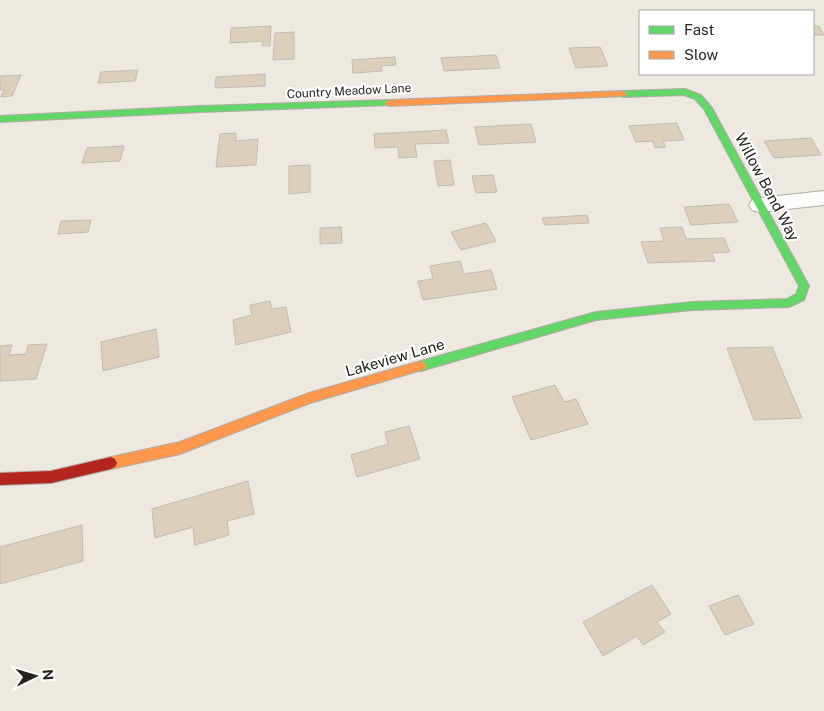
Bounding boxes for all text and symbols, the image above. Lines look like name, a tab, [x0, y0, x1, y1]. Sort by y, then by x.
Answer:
legend	[639, 10, 814, 75]
text: Fast	[684, 21, 714, 38]
text: Slow	[684, 46, 719, 63]
street label: Country Meadow Lane	[286, 81, 412, 101]
street label: Willow Bend Way	[732, 130, 803, 244]
street label: Lakeview Lane	[344, 335, 446, 380]
north arrow	[10, 651, 60, 701]
text: N	[40, 669, 56, 681]

